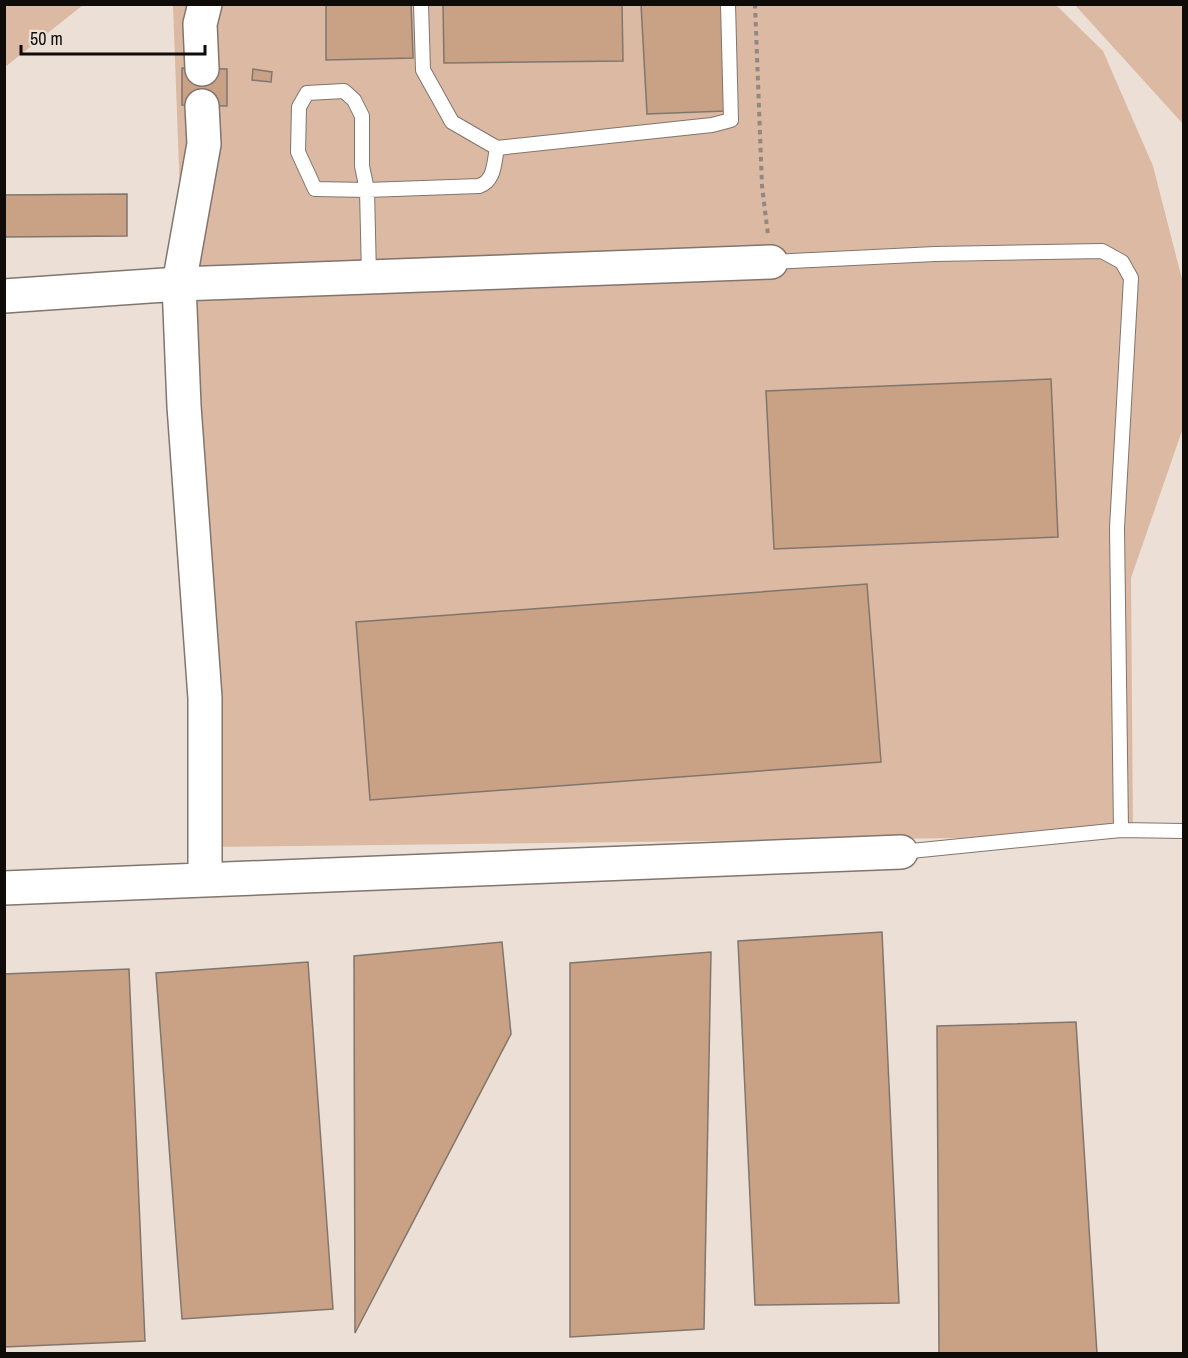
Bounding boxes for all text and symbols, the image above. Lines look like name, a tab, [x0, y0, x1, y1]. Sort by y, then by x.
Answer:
scale bar	[21, 18, 206, 56]
text: 50 m	[30, 26, 63, 51]

